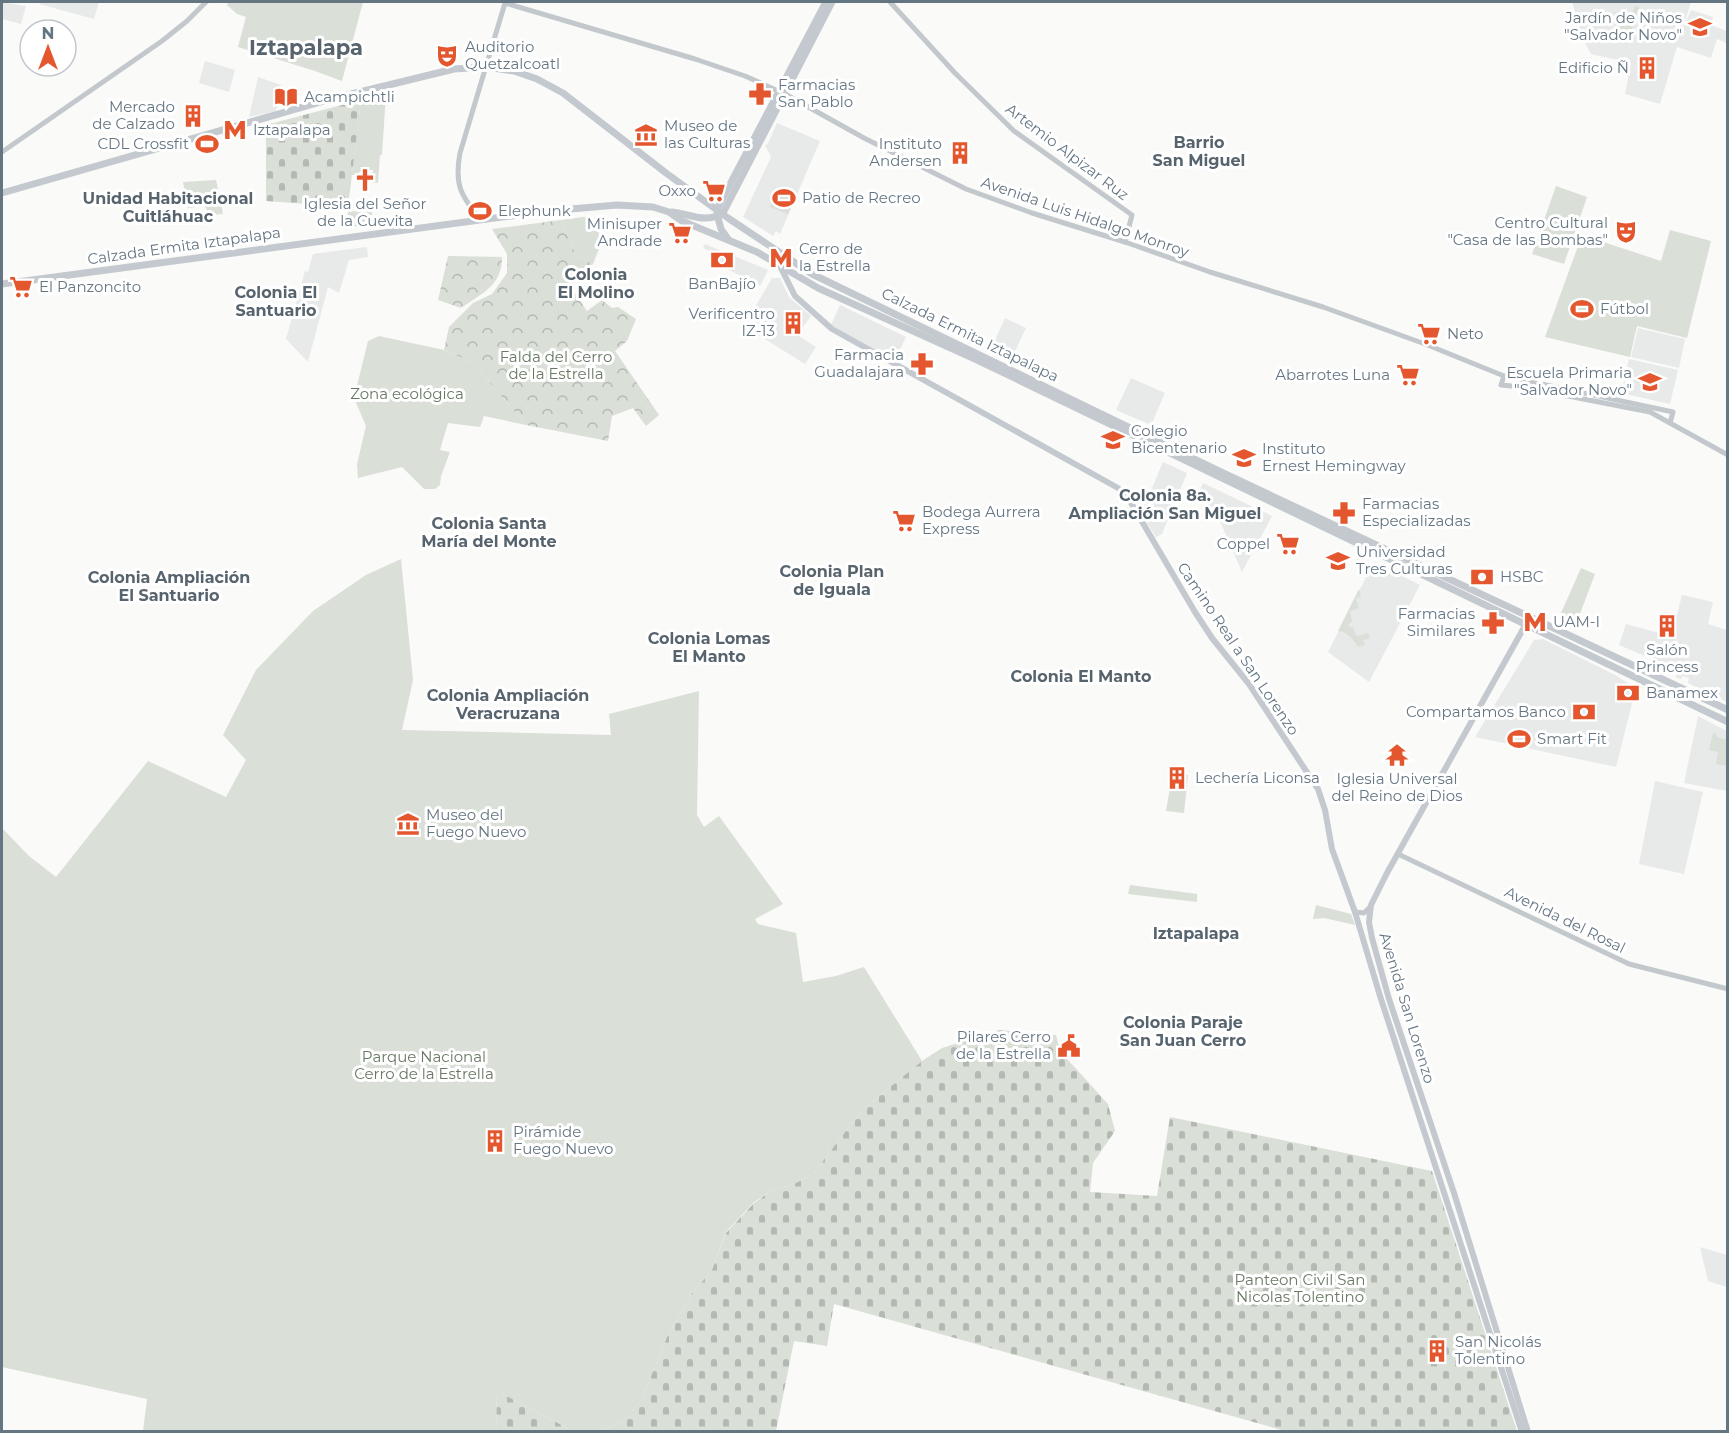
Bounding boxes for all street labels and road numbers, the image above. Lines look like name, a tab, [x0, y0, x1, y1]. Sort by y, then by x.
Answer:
street label: Artemio Alpizar Ruz	[1002, 99, 1133, 204]
street label: Avenida Luis Hidalgo Monroy	[979, 172, 1192, 261]
street label: Calzada Ermita Iztapalapa	[86, 223, 282, 268]
street label: Calzada Ermita Iztapalapa	[878, 283, 1062, 386]
street label: Camino Real a San Lorenzo	[1173, 559, 1303, 739]
street label: Avenida del Rosal	[1502, 882, 1629, 957]
street label: Avenida San Lorenzo	[1375, 930, 1439, 1086]

